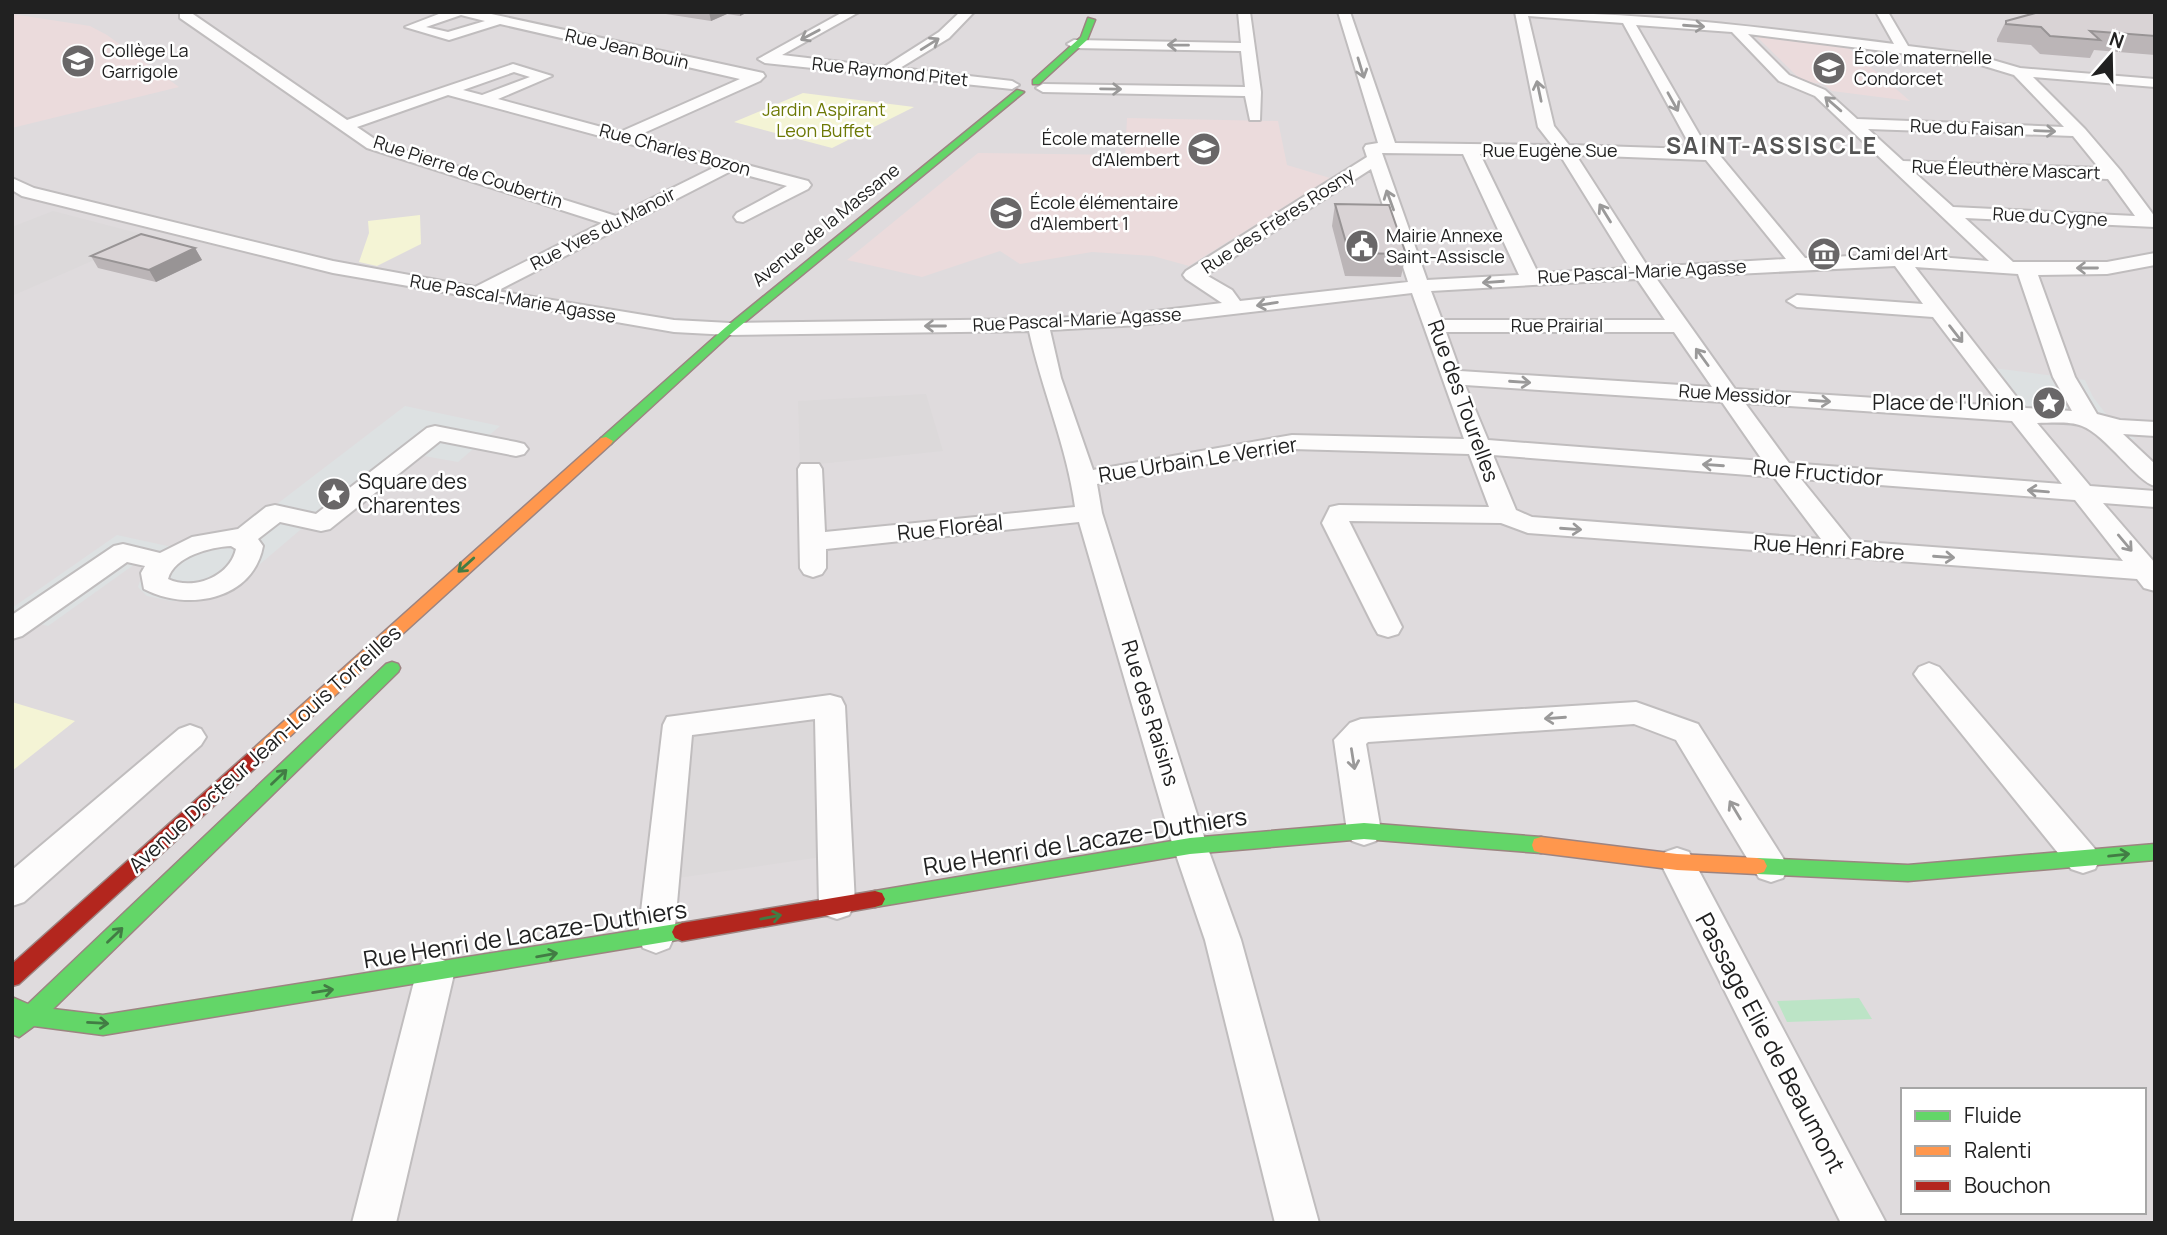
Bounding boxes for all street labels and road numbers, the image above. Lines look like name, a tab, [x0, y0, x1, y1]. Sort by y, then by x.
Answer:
street label: Rue Jean Bouin	[563, 22, 692, 74]
street label: Rue Raymond Pitet	[811, 51, 969, 91]
street label: Rue du Faisan	[1910, 113, 2025, 141]
street label: Rue Charles Bozon	[597, 117, 753, 181]
street label: Rue Pierre de Coubertin	[371, 129, 566, 213]
street label: Rue Eugène Sue	[1482, 138, 1618, 162]
street label: Rue Éleuthère Mascart	[1911, 154, 2101, 184]
street label: Avenue de la Massane	[747, 157, 904, 291]
street label: Rue des Frères Rosny	[1196, 161, 1359, 279]
street label: Rue Yves du Manoir	[526, 181, 680, 275]
street label: Rue du Cygne	[1992, 201, 2108, 231]
street label: Rue Pascal-Marie Agasse	[1537, 254, 1747, 288]
street label: Rue Pascal-Marie Agasse	[408, 268, 618, 328]
street label: Rue Pascal-Marie Agasse	[972, 302, 1182, 336]
street label: Rue Prairial	[1511, 313, 1603, 337]
street label: Rue des Tourelles	[1422, 316, 1506, 486]
street label: Rue Messidor	[1678, 378, 1793, 410]
street label: Rue Urbain Le Verrier	[1096, 429, 1300, 489]
street label: Rue Fructidor	[1752, 452, 1885, 492]
street label: Rue Floréal	[896, 508, 1004, 546]
street label: Rue Henri Fabre	[1752, 528, 1906, 566]
street label: Avenue Docteur Jean-Louis Torreilles	[122, 618, 407, 878]
street label: Rue des Raisins	[1115, 636, 1186, 789]
street label: Rue Henri de Lacaze-Duthiers	[921, 799, 1249, 882]
street label: Rue Henri de Lacaze-Duthiers	[361, 892, 689, 975]
street label: Passage Elie de Beaumont	[1689, 907, 1854, 1178]

